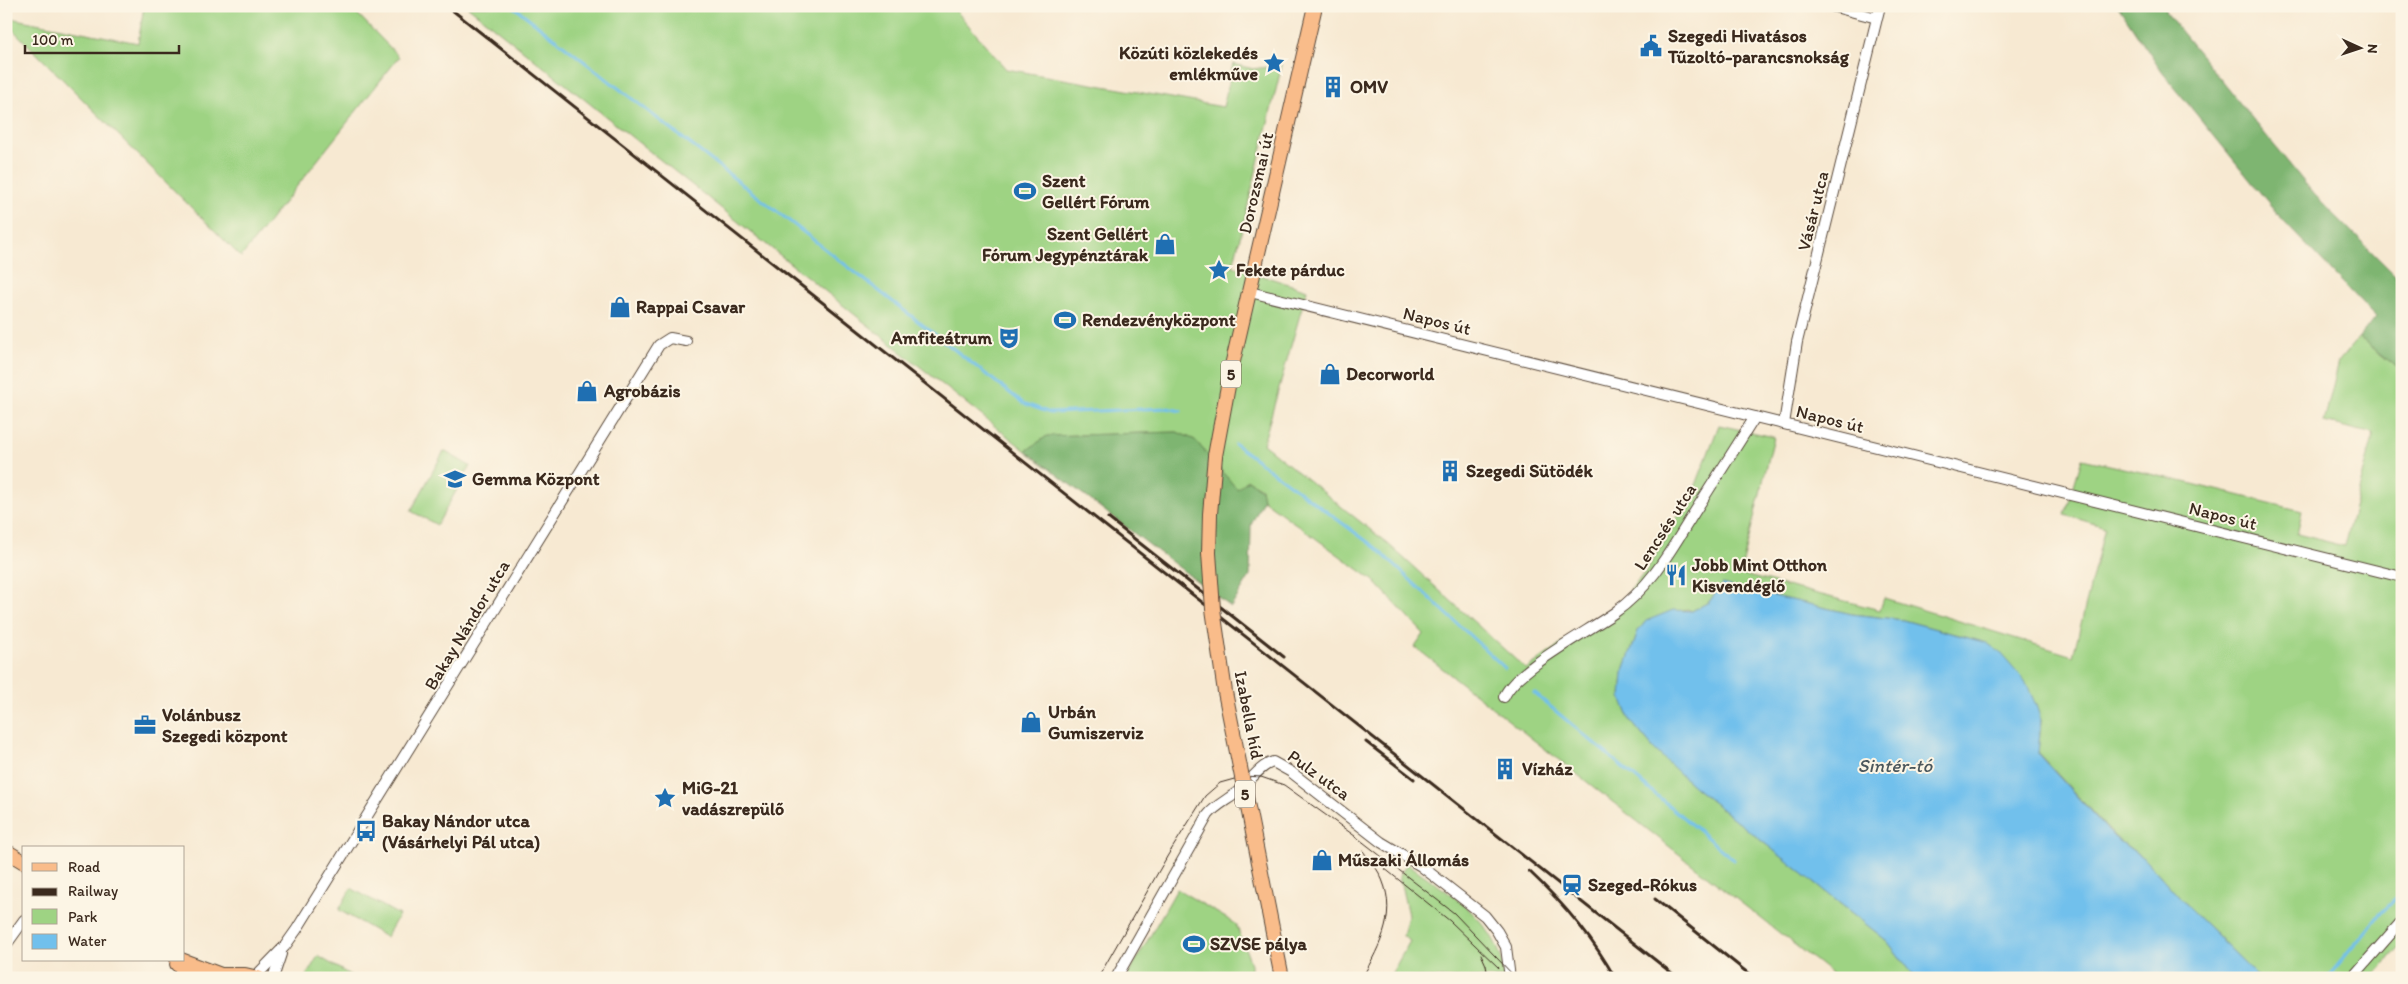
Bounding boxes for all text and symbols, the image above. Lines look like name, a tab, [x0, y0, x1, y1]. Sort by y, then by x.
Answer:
scale bar	[25, 22, 179, 54]
north arrow	[2336, 22, 2386, 72]
place label: Szegedi Hivatásos Tűzoltó-parancsnokság	[1667, 25, 1850, 68]
text: 100 m	[32, 31, 74, 49]
public building icon: Szegedi Hivatásos Tűzoltó-parancsnokság	[1638, 33, 1664, 59]
place label: Közúti közlekedés emlékműve	[1119, 42, 1258, 85]
text: N	[2364, 43, 2381, 54]
place icon: Közúti közlekedés emlékműve	[1261, 50, 1287, 76]
building icon: OMV	[1320, 74, 1346, 100]
place label: OMV	[1350, 76, 1388, 98]
street label: Dorozsmai út	[1234, 130, 1278, 236]
street label: Vásár utca	[1792, 169, 1834, 253]
place label: Szent Gellért Fórum	[1042, 170, 1150, 213]
sports icon: Szent Gellért Fórum	[1012, 178, 1038, 204]
place label: Szent Gellért Fórum Jegypénztárak	[982, 223, 1149, 266]
shop icon: Szent Gellért Fórum Jegypénztárak	[1152, 231, 1178, 257]
place icon: Fekete párduc	[1206, 257, 1232, 283]
place label: Fekete párduc	[1236, 259, 1345, 281]
shop icon: Rappai Csavar	[607, 294, 633, 320]
place label: Rappai Csavar	[636, 296, 746, 318]
street label: Napos út	[1401, 302, 1473, 340]
sports icon: Rendezvényközpont	[1052, 307, 1078, 333]
place label: Rendezvényközpont	[1082, 309, 1236, 331]
theatre icon: Amfiteátrum	[996, 325, 1022, 351]
place label: Amfiteátrum	[890, 327, 992, 349]
road number: 5	[1221, 360, 1241, 388]
shop icon: Decorworld	[1317, 361, 1343, 387]
place label: Decorworld	[1346, 363, 1435, 385]
shop icon: Agrobázis	[574, 378, 600, 404]
place label: Agrobázis	[603, 380, 681, 402]
street label: Napos út	[1794, 400, 1866, 438]
building icon: Szegedi Sütödék	[1437, 458, 1463, 484]
place label: Szegedi Sütödék	[1466, 460, 1593, 482]
school or university icon: Gemma Központ	[442, 466, 468, 492]
place label: Gemma Központ	[472, 468, 600, 490]
street label: Lencsés utca	[1629, 479, 1701, 574]
street label: Napos út	[2187, 497, 2259, 535]
place label: Jobb Mint Otthon Kisvendéglő	[1691, 554, 1828, 597]
street label: Bakay Nándor utca	[420, 555, 515, 694]
restaurant icon: Jobb Mint Otthon Kisvendéglő	[1663, 562, 1689, 588]
street label: Izabella híd	[1230, 669, 1268, 761]
place label: Urbán Gumiszerviz	[1048, 701, 1144, 744]
place label: Volánbusz Szegedi központ	[162, 704, 288, 747]
shop icon: Urbán Gumiszerviz	[1018, 709, 1044, 735]
office icon: Volánbusz Szegedi központ	[132, 712, 158, 738]
street label: Pulz utca	[1283, 745, 1355, 805]
water label: Sintér-tó	[1858, 754, 1934, 777]
building icon: Vízház	[1492, 756, 1518, 782]
place label: Vízház	[1522, 758, 1573, 780]
place label: MiG-21 vadászrepülő	[682, 777, 784, 820]
road number: 5	[1235, 781, 1255, 808]
place icon: MiG-21 vadászrepülő	[652, 785, 678, 811]
place label: Bakay Nándor utca (Vásárhelyi Pál utca)	[382, 810, 540, 853]
bus stop icon: Bakay Nándor utca (Vásárhelyi Pál utca)	[353, 818, 379, 844]
legend	[22, 846, 185, 962]
shop icon: Műszaki Állomás	[1309, 847, 1335, 873]
place label: Műszaki Állomás	[1338, 849, 1469, 871]
text: Road	[68, 858, 101, 876]
station icon: Szeged-Rókus	[1559, 872, 1585, 898]
place label: Szeged-Rókus	[1588, 874, 1697, 896]
text: Railway	[68, 882, 118, 900]
text: Park	[68, 908, 98, 926]
sports icon: SZVSE pálya	[1181, 931, 1207, 957]
text: Water	[68, 932, 107, 950]
place label: SZVSE pálya	[1210, 933, 1308, 955]

